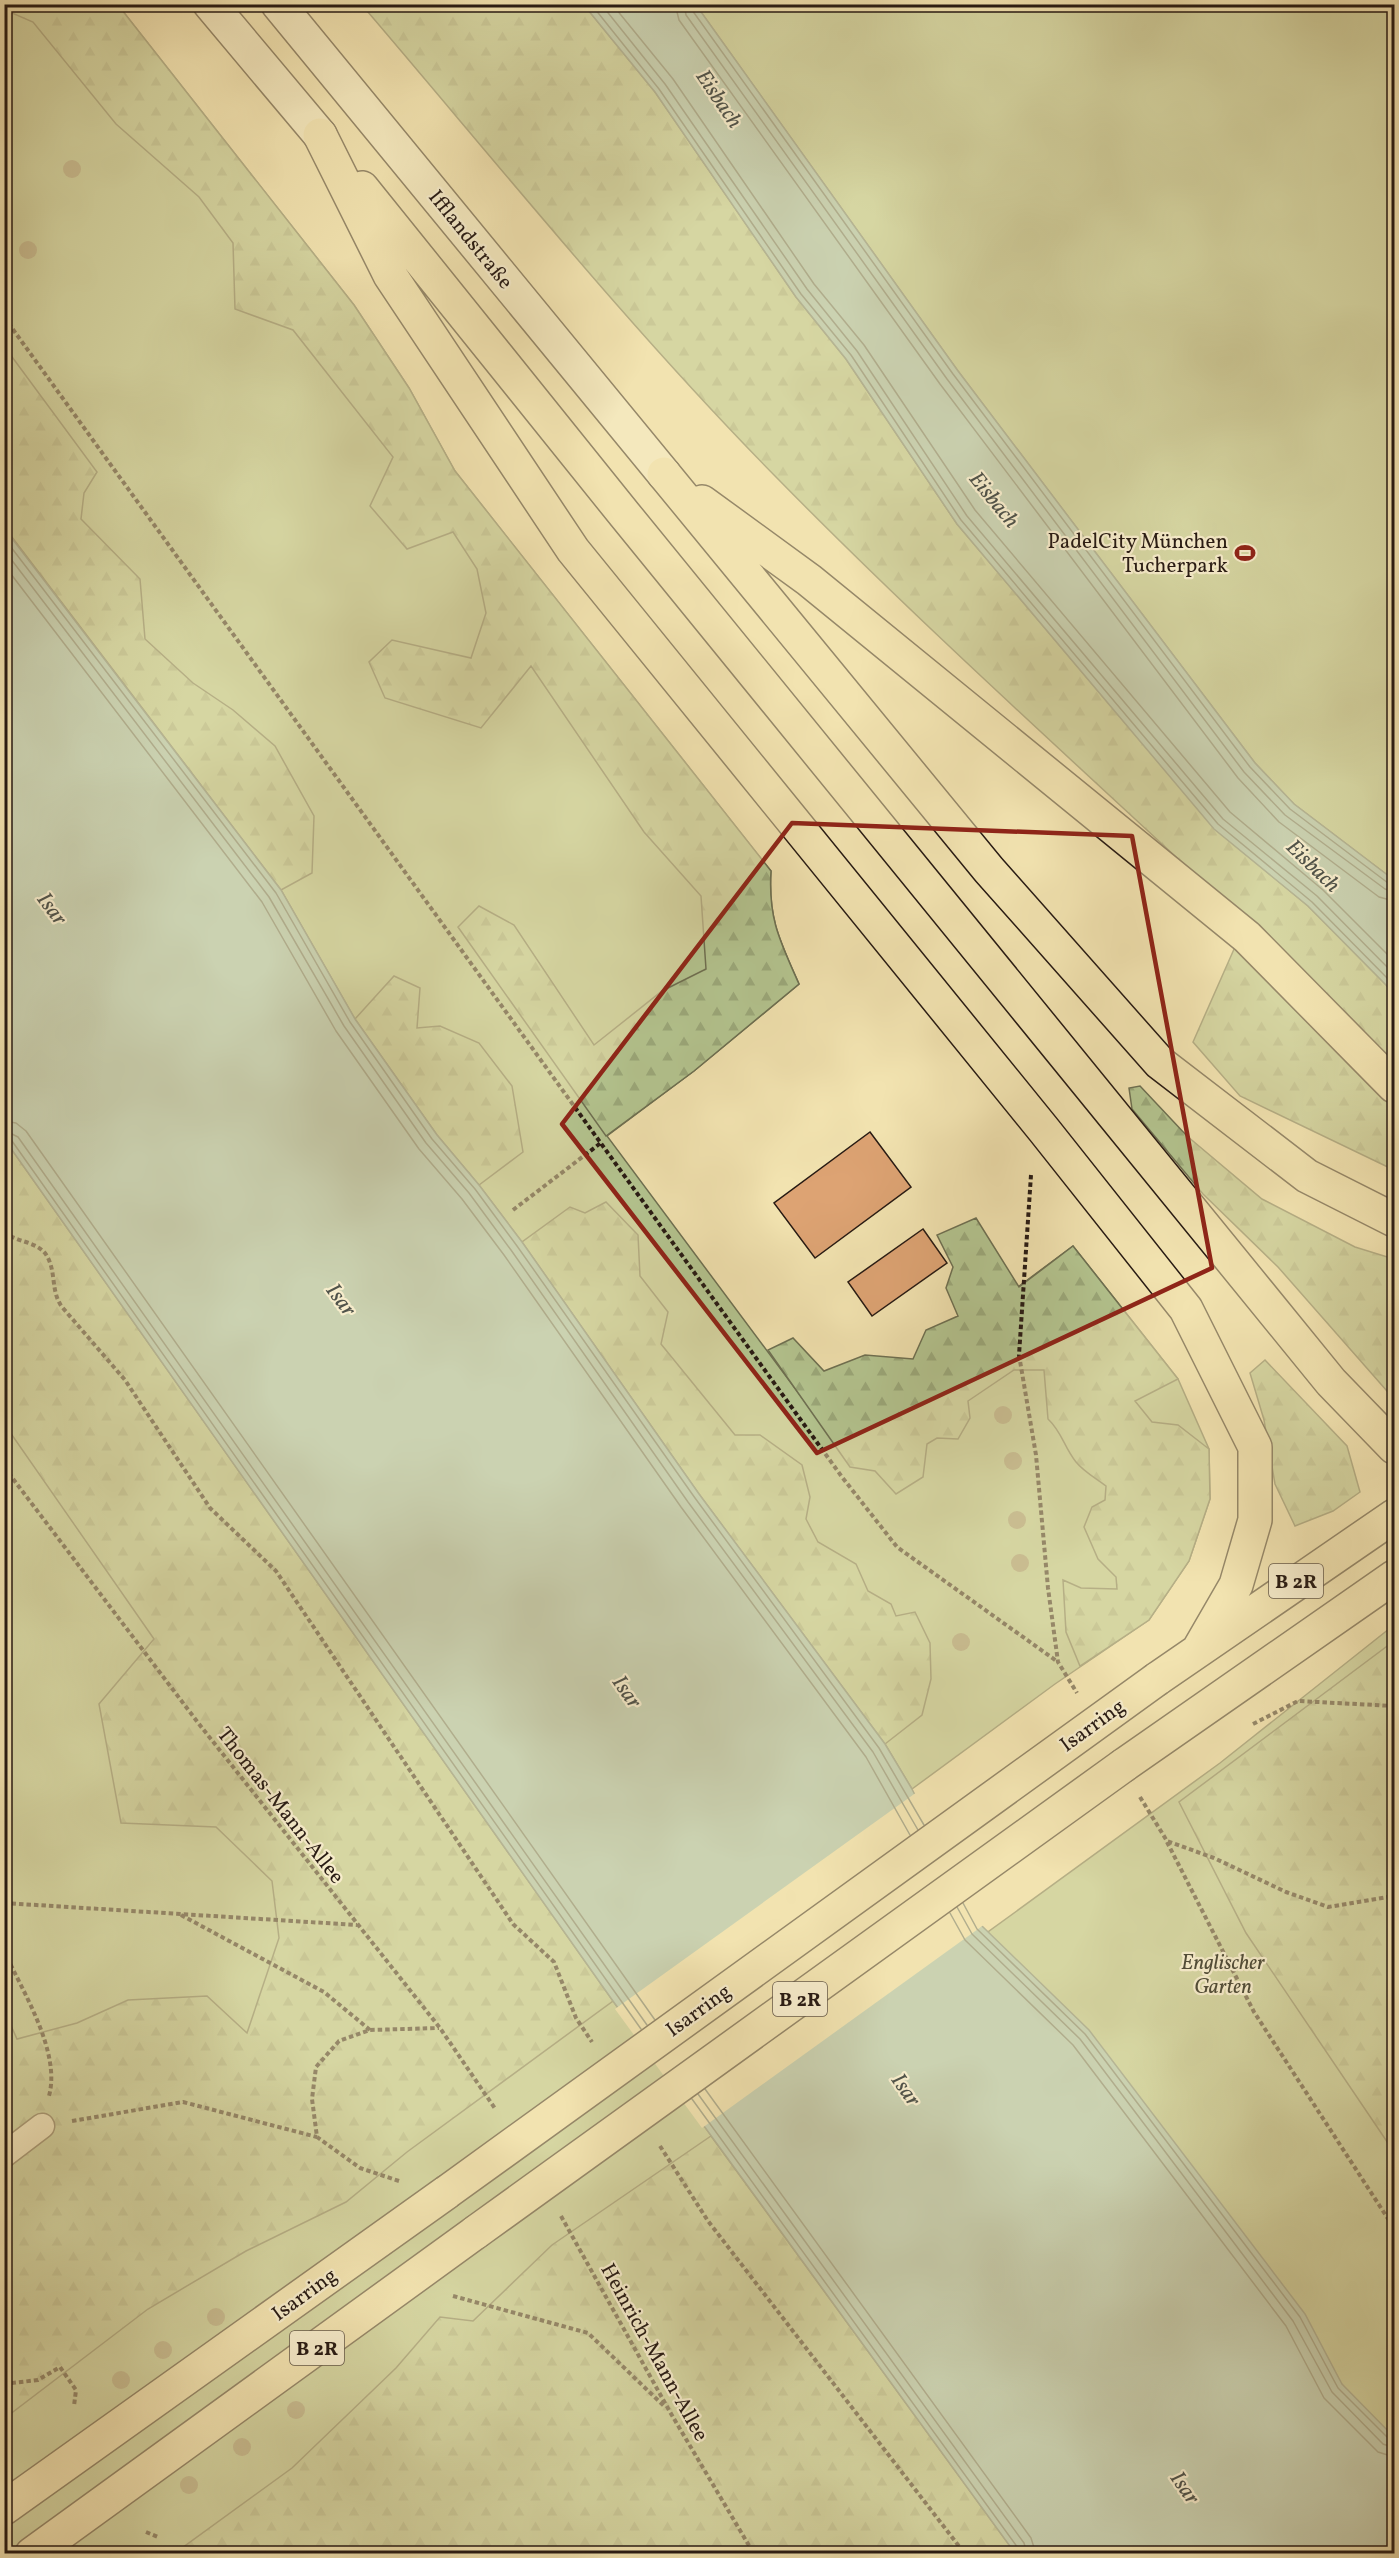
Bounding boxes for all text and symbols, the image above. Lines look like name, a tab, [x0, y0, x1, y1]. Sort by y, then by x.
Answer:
water label: Eisbach	[687, 64, 749, 135]
street label: Ifflandstraße	[421, 184, 519, 296]
water label: Eisbach	[960, 465, 1026, 536]
place label: PadelCity München Tucherpark	[1048, 528, 1229, 581]
sports icon: PadelCity München Tucherpark	[1233, 541, 1257, 565]
water label: Eisbach	[1278, 833, 1347, 901]
water label: Isar	[28, 886, 74, 933]
water label: Isar	[317, 1277, 363, 1324]
road number: B 2R	[1269, 1564, 1323, 1598]
water label: Isar	[603, 1669, 649, 1716]
street label: Isarring	[1054, 1693, 1131, 1760]
street label: Thomas-Mann-Allee	[209, 1721, 350, 1890]
park label: Englischer Garten	[1181, 1949, 1265, 2002]
street label: Isarring	[660, 1978, 737, 2045]
road number: B 2R	[773, 1982, 827, 2016]
water label: Isar	[882, 2067, 928, 2114]
street label: Heinrich-Mann-Allee	[593, 2259, 715, 2447]
street label: Isarring	[266, 2262, 343, 2329]
road number: B 2R	[290, 2331, 344, 2365]
water label: Isar	[1161, 2465, 1207, 2512]

